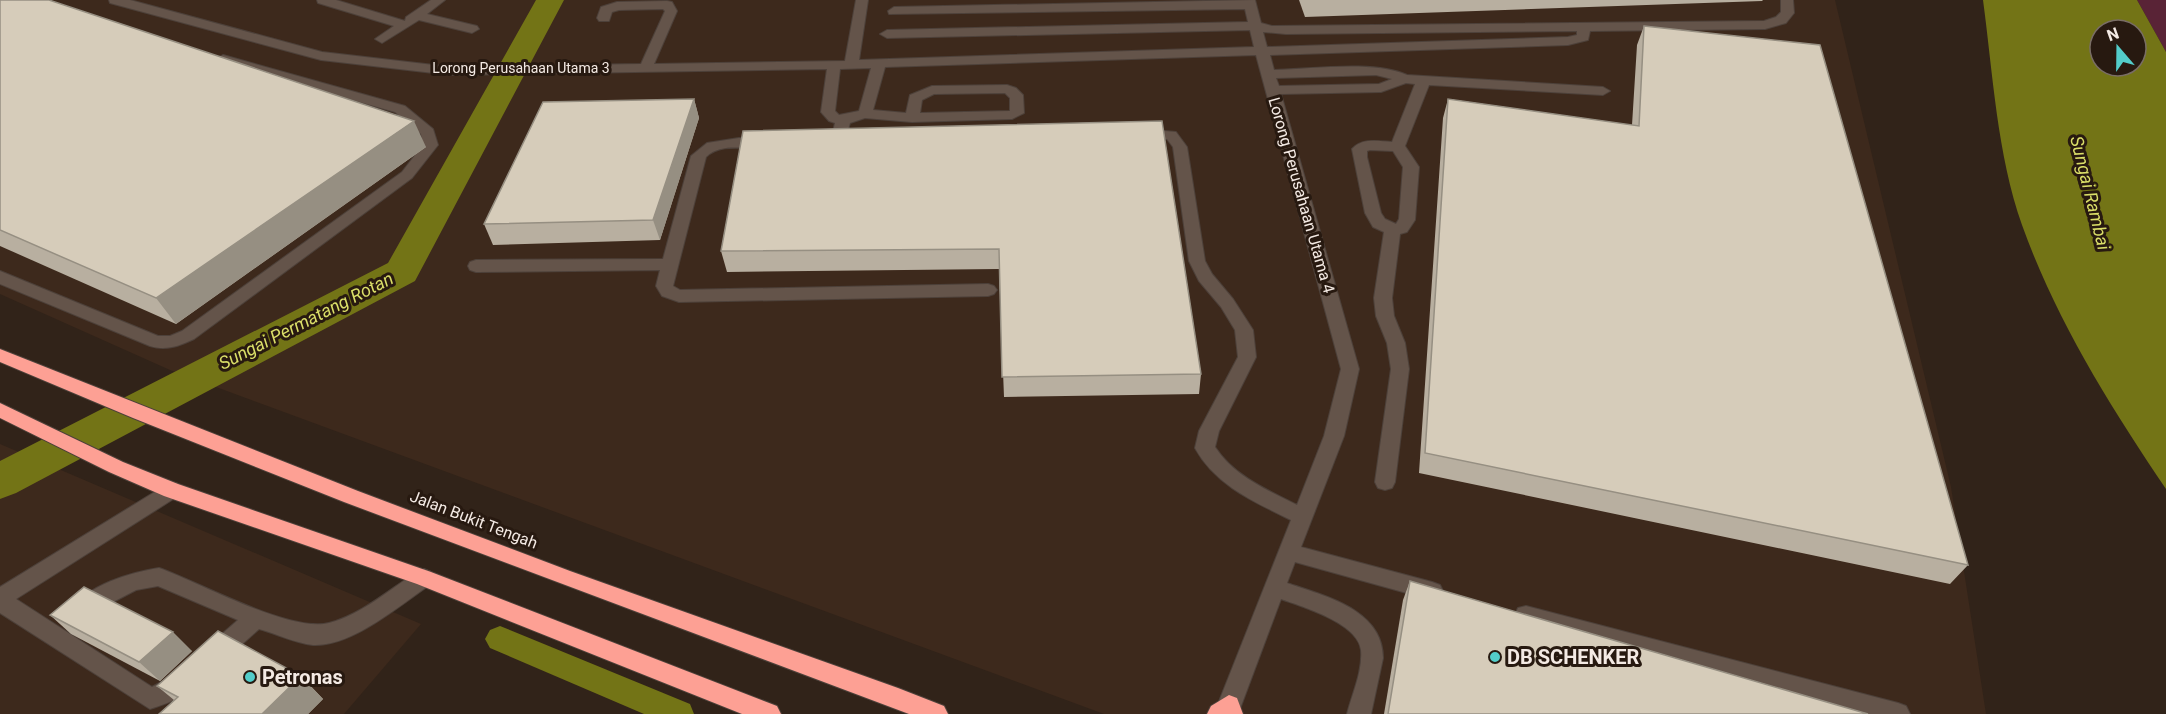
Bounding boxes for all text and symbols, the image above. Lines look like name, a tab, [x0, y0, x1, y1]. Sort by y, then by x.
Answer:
north arrow	[2088, 18, 2148, 78]
text: N	[2104, 24, 2122, 45]
street label: Lorong Perusahaan Utama 3	[432, 60, 610, 76]
street label: Lorong Perusahaan Utama 4	[1264, 95, 1339, 295]
water label: Sungai Rambai	[2066, 134, 2115, 253]
water label: Sungai Permatang Rotan	[215, 267, 397, 374]
street label: Jalan Bukit Tengah	[407, 486, 540, 553]
place label: DB SCHENKER	[1507, 645, 1640, 669]
marker: DB SCHENKER	[1488, 650, 1502, 664]
place label: Petronas	[262, 665, 343, 689]
marker: Petronas	[243, 670, 257, 684]

